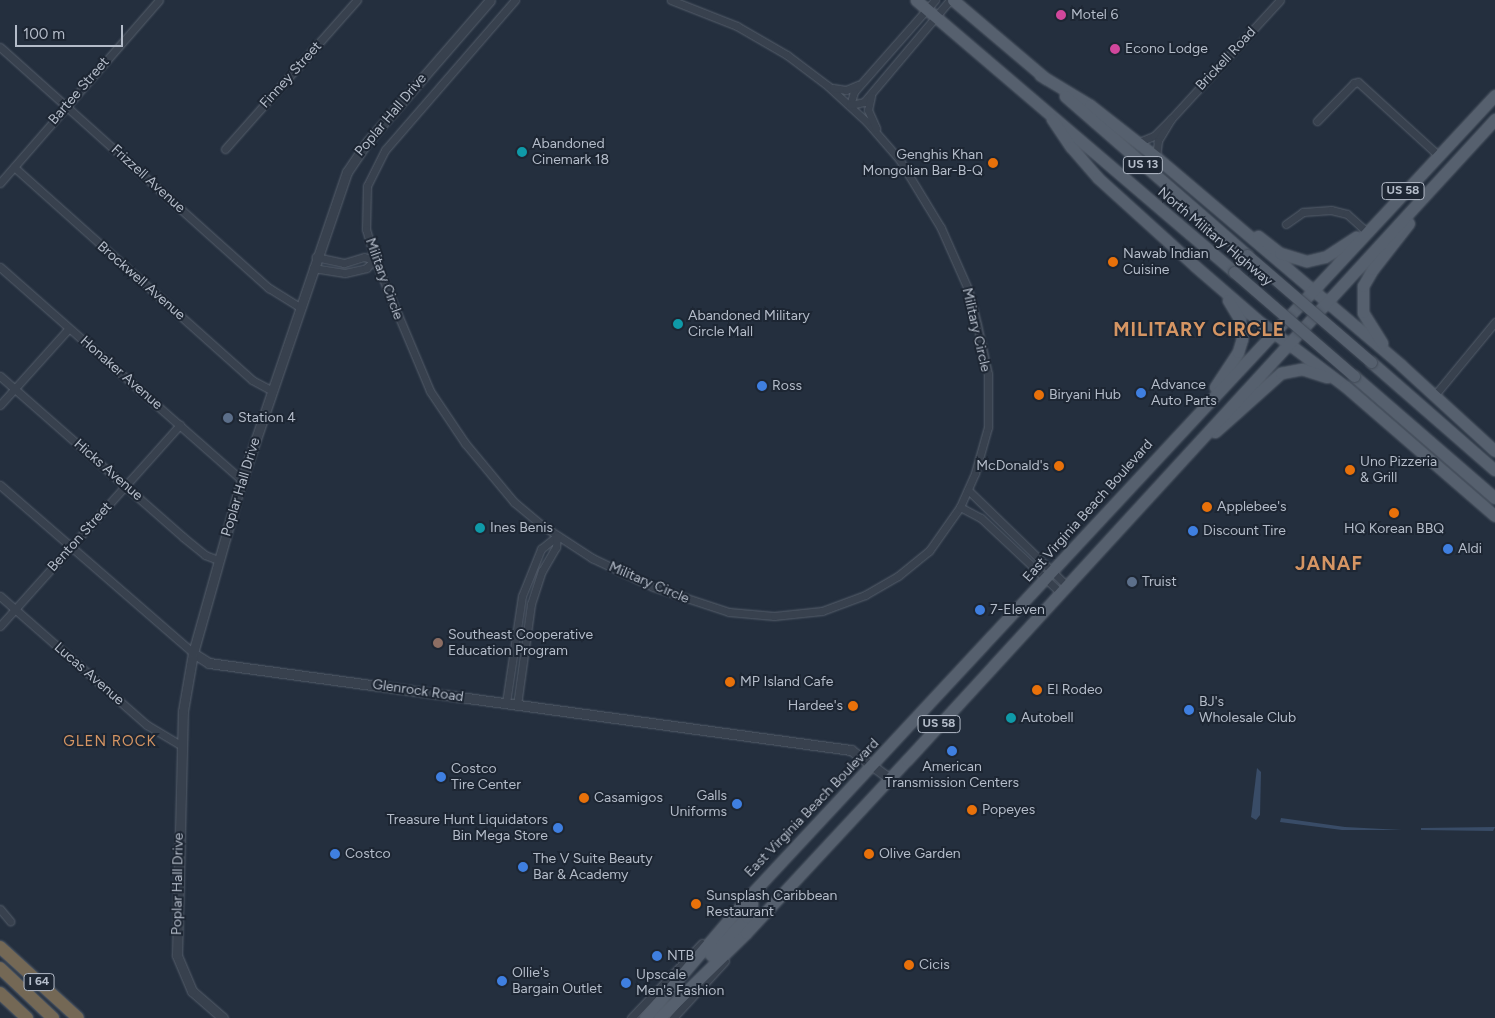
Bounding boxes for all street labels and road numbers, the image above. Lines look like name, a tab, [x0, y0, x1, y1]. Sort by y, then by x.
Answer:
street label: Brickell Road	[1192, 24, 1260, 94]
street label: Finney Street	[257, 38, 325, 112]
street label: Bartee Street	[45, 54, 113, 128]
street label: Poplar Hall Drive	[352, 70, 430, 160]
street label: Frizzell Avenue	[108, 141, 188, 217]
road number: US 13	[1122, 156, 1164, 174]
road number: US 58	[1380, 182, 1426, 200]
street label: North Military Highway	[1154, 184, 1276, 290]
street label: Military Circle	[361, 236, 407, 322]
street label: Brockwell Avenue	[94, 238, 188, 324]
street label: Military Circle	[958, 286, 994, 374]
street label: Honaker Avenue	[76, 333, 166, 413]
street label: Hicks Avenue	[70, 436, 146, 504]
street label: Poplar Hall Drive	[218, 436, 264, 538]
street label: East Virginia Beach Boulevard	[1020, 436, 1156, 586]
street label: Benton Street	[44, 499, 116, 575]
street label: Military Circle	[606, 559, 692, 607]
street label: Lucas Avenue	[51, 639, 127, 709]
street label: Glenrock Road	[371, 676, 465, 706]
road number: US 58	[916, 714, 962, 734]
street label: East Virginia Beach Boulevard	[741, 735, 883, 881]
street label: Poplar Hall Drive	[169, 833, 187, 935]
road number: I 64	[23, 972, 55, 992]

